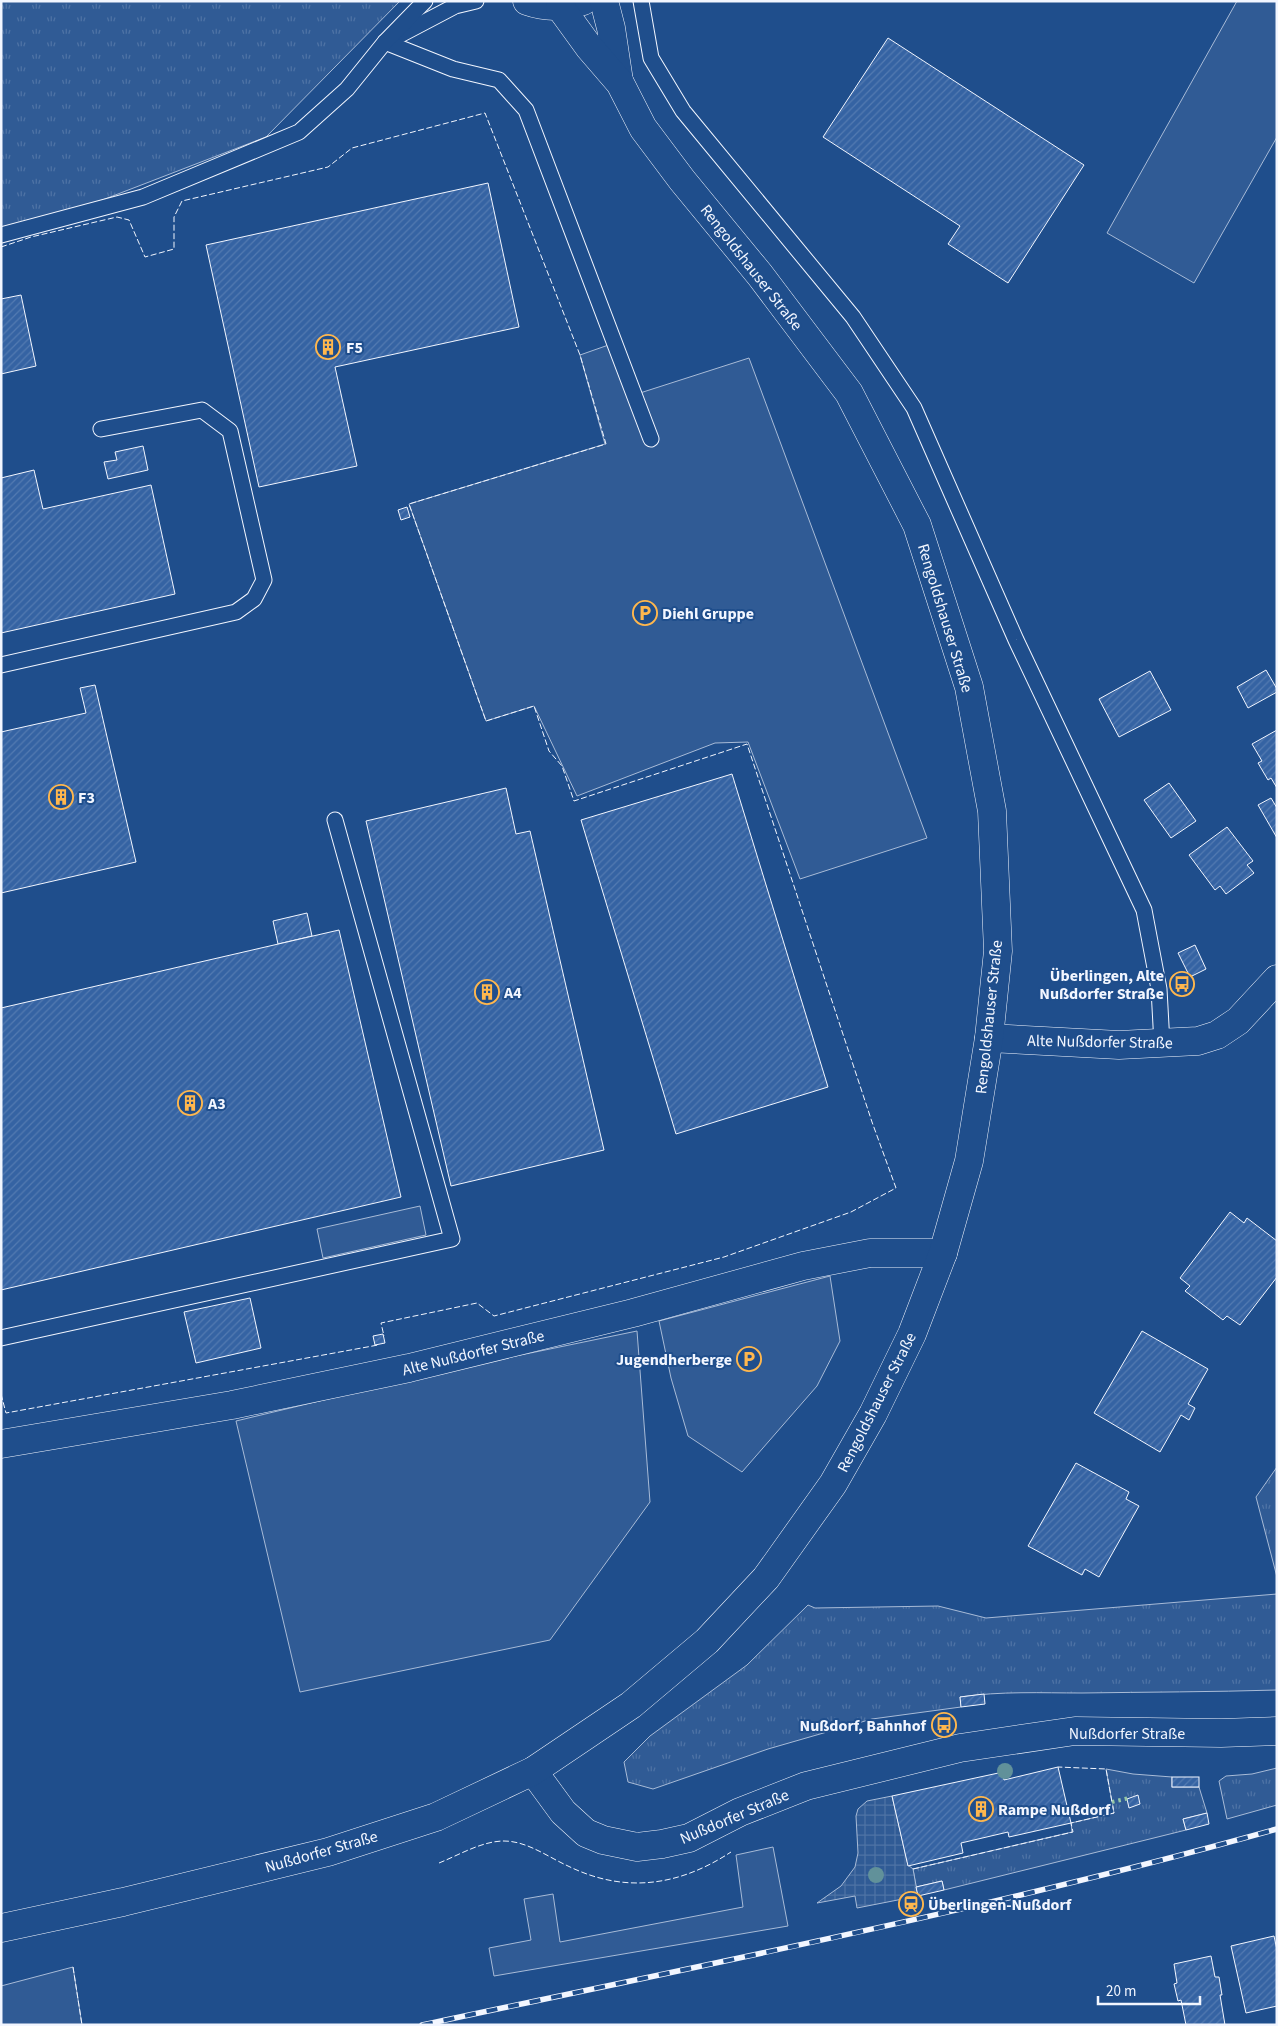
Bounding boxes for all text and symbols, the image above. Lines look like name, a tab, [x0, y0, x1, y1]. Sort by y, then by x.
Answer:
street label: Rengoldshauser Straße	[695, 200, 808, 335]
building icon: F5	[315, 334, 341, 360]
place label: F5	[346, 337, 363, 359]
street label: Rengoldshauser Straße	[912, 541, 978, 696]
parking icon: Diehl Gruppe	[632, 600, 658, 626]
place label: Diehl Gruppe	[662, 603, 754, 625]
building icon: F3	[48, 784, 74, 810]
place label: F3	[78, 787, 95, 809]
street label: Rengoldshauser Straße	[970, 939, 1008, 1095]
place label: Überlingen, Alte Nußdorfer Straße	[1039, 965, 1164, 1005]
bus stop icon: Überlingen, Alte Nußdorfer Straße	[1169, 971, 1195, 997]
building icon: A4	[474, 979, 500, 1005]
place label: A4	[503, 982, 522, 1004]
street label: Alte Nußdorfer Straße	[1027, 1030, 1173, 1054]
building icon: A3	[177, 1090, 203, 1116]
place label: A3	[207, 1093, 226, 1115]
street label: Alte Nußdorfer Straße	[400, 1325, 547, 1381]
street label: Rengoldshauser Straße	[832, 1329, 922, 1476]
parking icon: Jugendherberge	[736, 1346, 762, 1372]
place label: Jugendherberge	[616, 1349, 732, 1371]
bus stop icon: Nußdorf, Bahnhof	[931, 1712, 957, 1738]
place label: Nußdorf, Bahnhof	[800, 1715, 927, 1737]
street label: Nußdorfer Straße	[1069, 1723, 1185, 1745]
street label: Nußdorfer Straße	[676, 1784, 792, 1850]
building icon: Rampe Nußdorf	[968, 1796, 994, 1822]
place label: Rampe Nußdorf	[998, 1799, 1111, 1821]
street label: Nußdorfer Straße	[262, 1825, 380, 1879]
station icon: Überlingen-Nußdorf	[898, 1891, 924, 1917]
place label: Überlingen-Nußdorf	[928, 1894, 1072, 1916]
scale bar	[1098, 1974, 1200, 2006]
text: 20 m	[1106, 1981, 1136, 2002]

